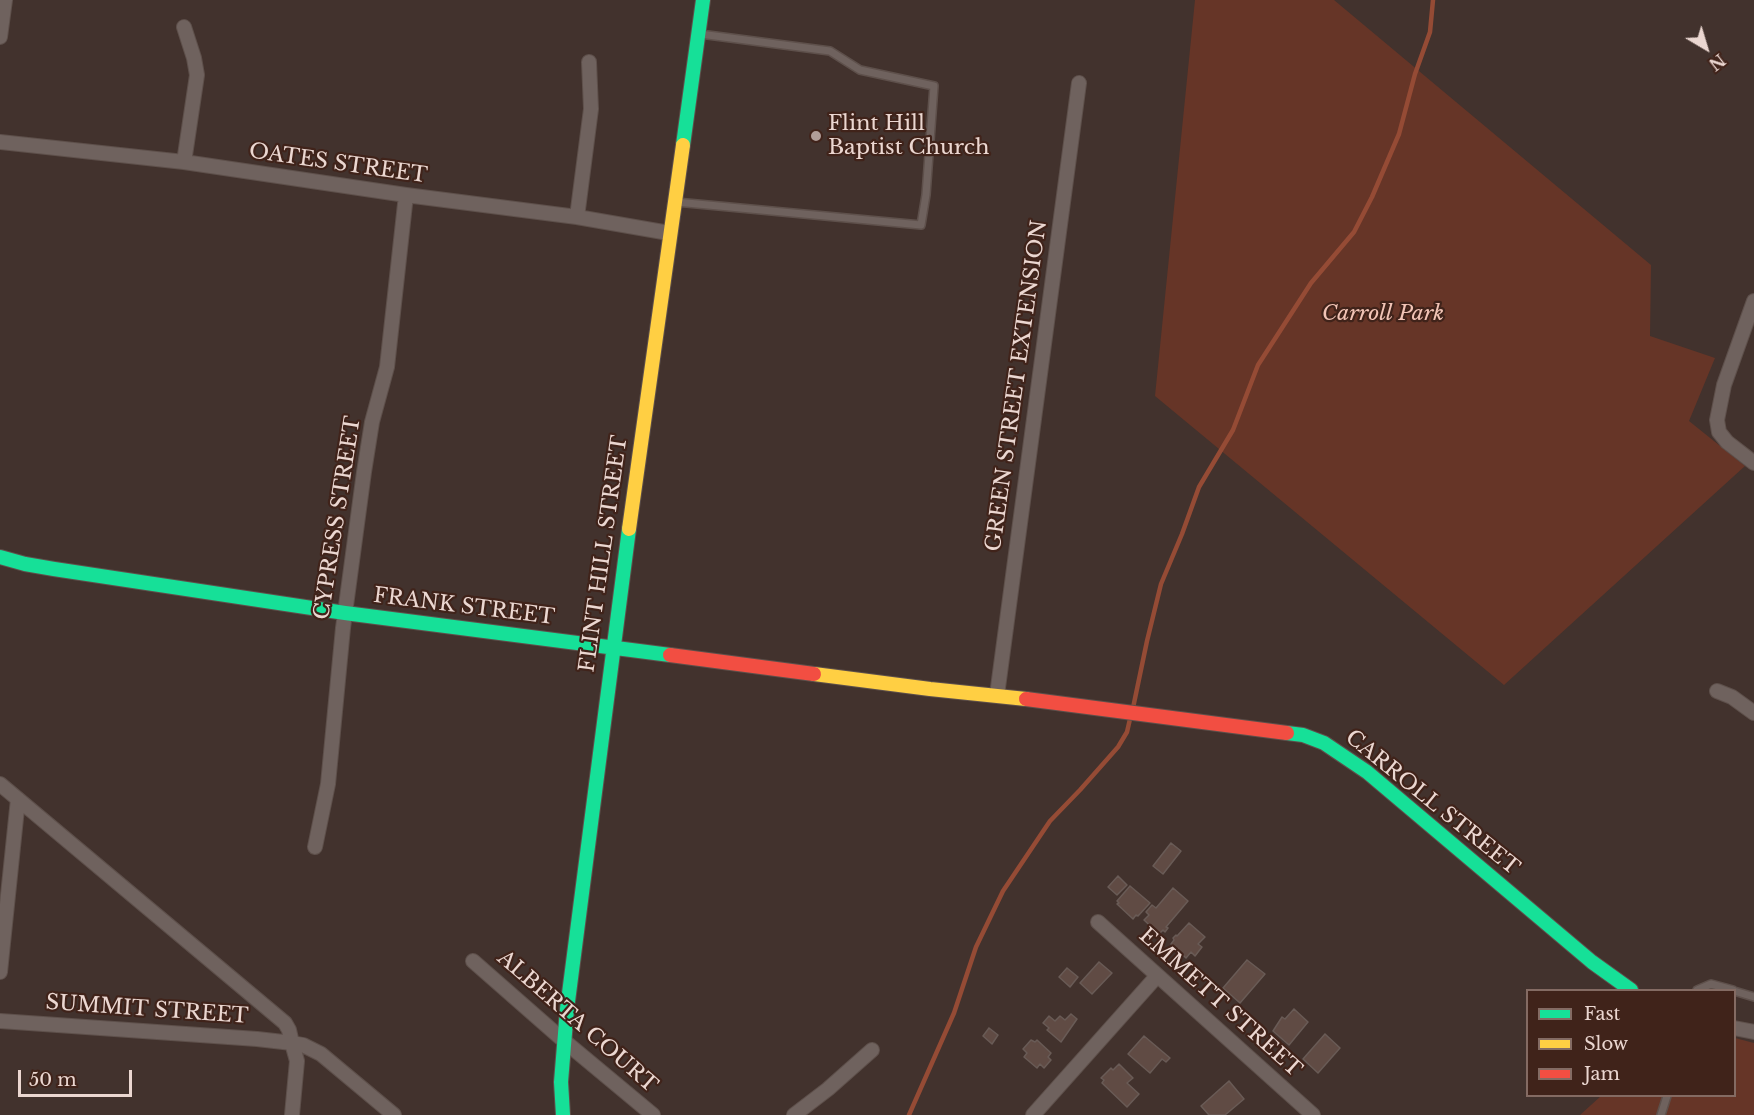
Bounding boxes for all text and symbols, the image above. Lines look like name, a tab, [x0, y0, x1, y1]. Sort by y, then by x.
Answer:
north arrow	[1676, 18, 1736, 78]
text: N	[1705, 50, 1729, 75]
place label: Flint Hill Baptist Church	[828, 111, 989, 161]
marker: Flint Hill Baptist Church	[809, 129, 823, 143]
street label: OATES STREET	[247, 139, 429, 189]
street label: GREEN STREET EXTENSION	[981, 219, 1053, 553]
park label: Carroll Park	[1322, 301, 1444, 327]
street label: CYPRESS STREET	[309, 414, 367, 622]
street label: FLINT HILL STREET	[575, 434, 633, 674]
street label: FRANK STREET	[372, 583, 556, 631]
street label: CARROLL STREET	[1340, 725, 1524, 881]
street label: EMMETT STREET	[1133, 923, 1307, 1083]
street label: ALBERTA COURT	[492, 946, 662, 1098]
legend	[1526, 989, 1736, 1097]
street label: SUMMIT STREET	[45, 990, 249, 1030]
text: Fast	[1584, 1003, 1620, 1025]
text: Slow	[1584, 1033, 1628, 1055]
scale bar	[21, 1058, 135, 1096]
text: Jam	[1584, 1063, 1620, 1085]
text: 50 m	[29, 1069, 77, 1091]

